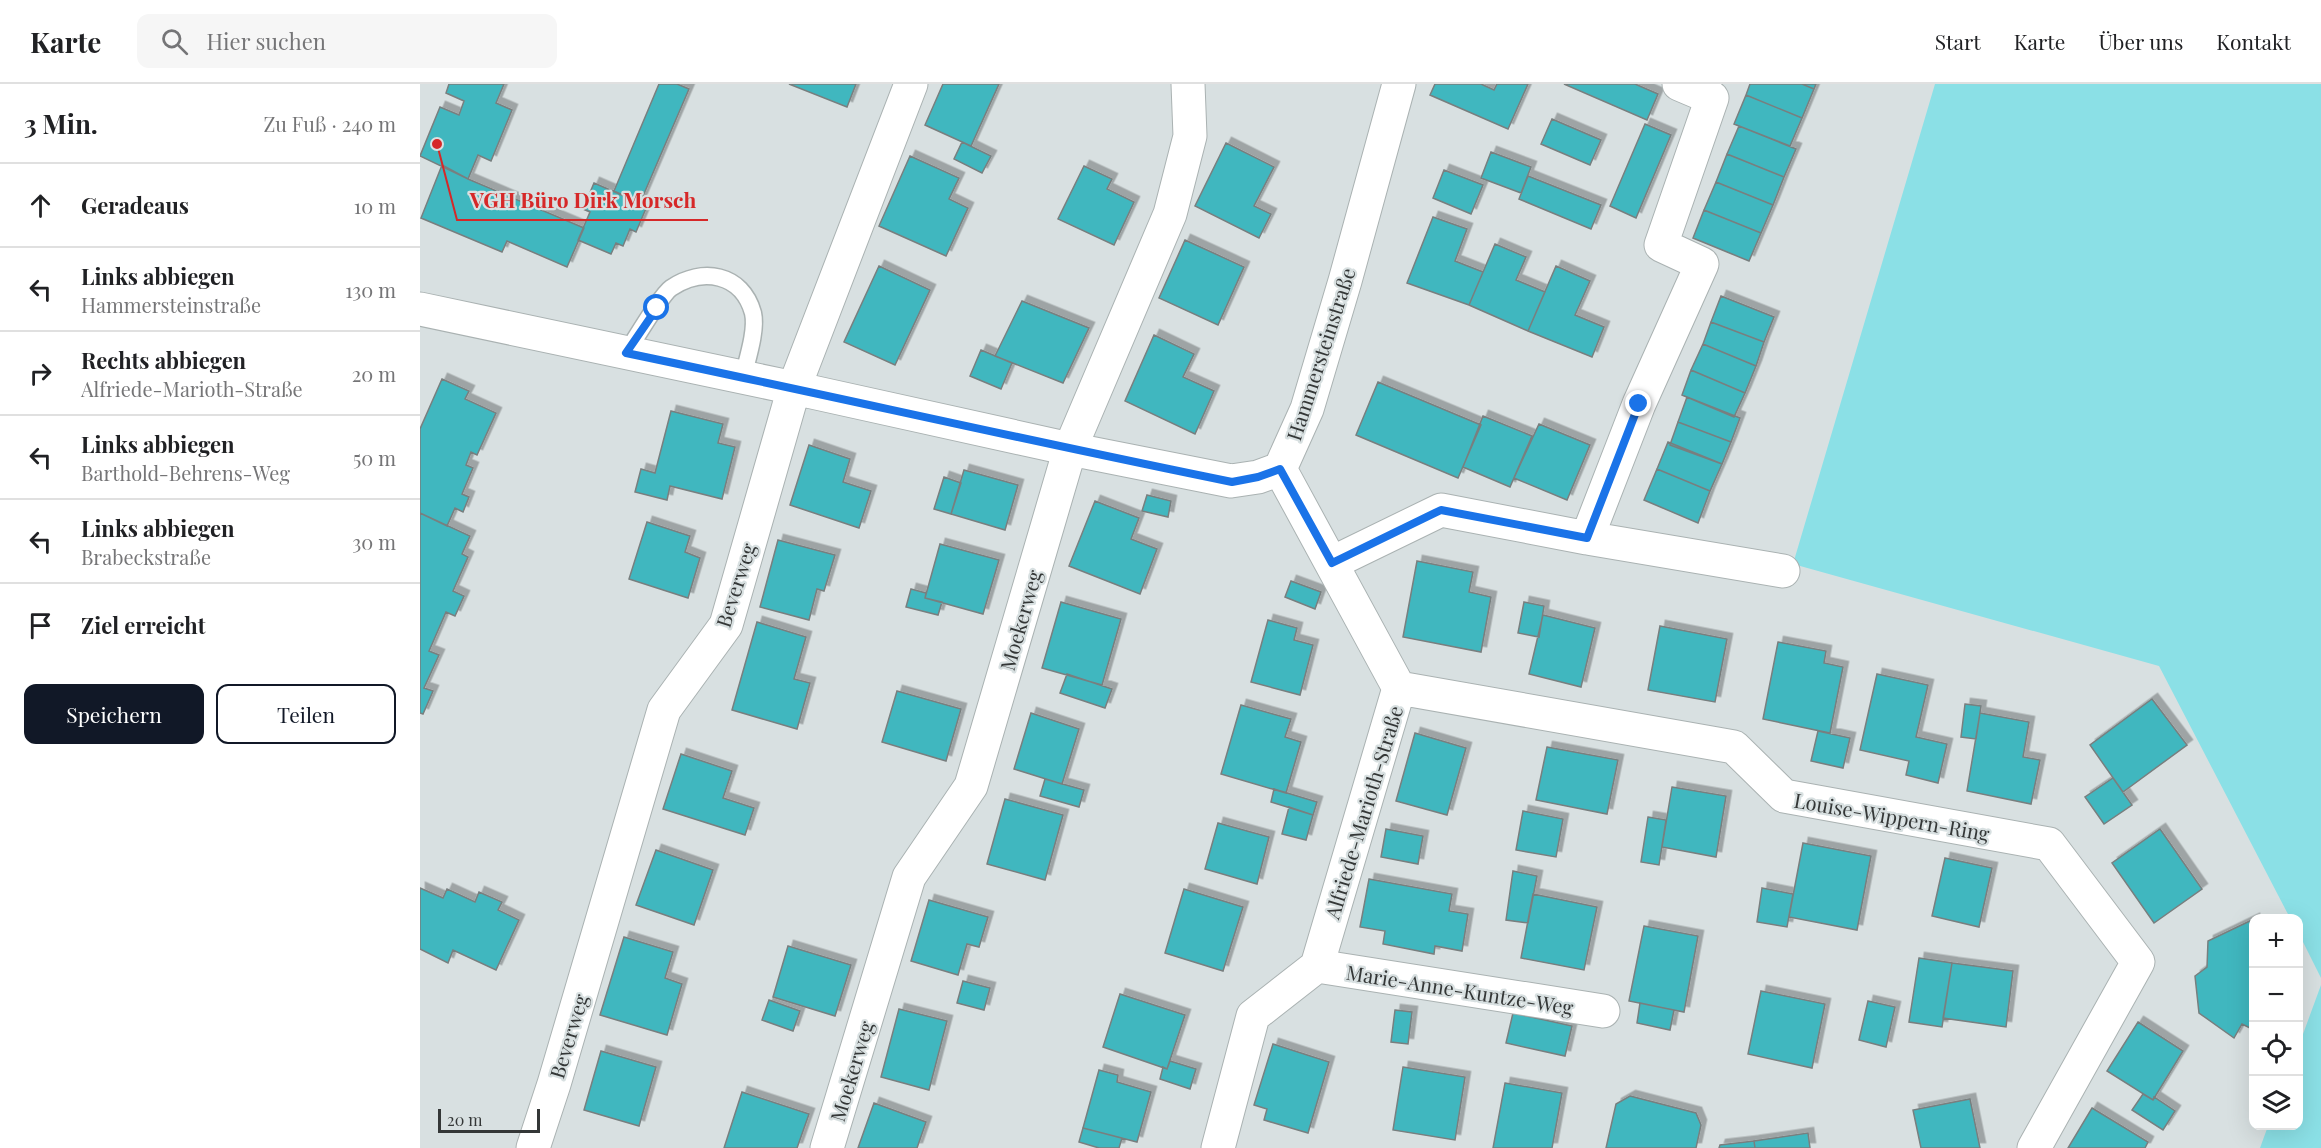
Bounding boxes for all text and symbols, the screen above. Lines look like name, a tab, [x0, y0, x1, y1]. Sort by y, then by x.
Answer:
search box	[137, 14, 557, 68]
text: Karte	[30, 23, 101, 60]
icon: search	[158, 25, 191, 58]
text: Hier suchen	[206, 26, 326, 56]
text: Start	[1935, 27, 1981, 55]
text: Karte	[2014, 27, 2065, 55]
text: Über uns	[2098, 27, 2183, 55]
text: Kontakt	[2216, 27, 2291, 55]
text: 3 Min.	[24, 106, 98, 141]
text: Zu Fuß · 240 m	[264, 110, 396, 137]
callout: VGH Büro Dirk Morsch	[457, 181, 708, 220]
text: VGH Büro Dirk Morsch	[469, 185, 697, 213]
icon: ahead	[24, 189, 57, 222]
text: Geradeaus	[81, 190, 189, 220]
text: 10 m	[354, 192, 396, 219]
text: Links abbiegen	[81, 261, 235, 291]
street label: Hammersteinstraße	[1279, 264, 1361, 444]
icon: left	[24, 273, 57, 306]
text: 130 m	[345, 276, 396, 303]
text: Hammersteinstraße	[81, 291, 261, 318]
route start	[643, 294, 669, 320]
text: Rechts abbiegen	[81, 345, 246, 375]
icon: right	[24, 357, 57, 390]
text: 20 m	[352, 360, 396, 387]
text: Alfriede-Marioth-Straße	[81, 375, 303, 402]
route end	[1625, 390, 1651, 416]
text: Links abbiegen	[81, 429, 235, 459]
icon: left	[24, 441, 57, 474]
text: 50 m	[353, 444, 396, 471]
text: Barthold-Behrens-Weg	[81, 459, 290, 486]
text: Links abbiegen	[81, 513, 235, 543]
icon: left	[24, 525, 57, 558]
text: 30 m	[352, 528, 396, 555]
street label: Beverweg	[709, 539, 761, 631]
text: Brabeckstraße	[81, 543, 211, 570]
street label: Moekerweg	[993, 566, 1047, 673]
icon: arrive	[24, 609, 57, 642]
text: Ziel erreicht	[81, 610, 205, 640]
button: Speichern	[24, 684, 204, 744]
button: Teilen	[216, 684, 396, 744]
street label: Alfriede-Marioth-Straße	[1317, 702, 1408, 923]
street label: Louise-Wippern-Ring	[1792, 786, 1992, 847]
map controls	[2249, 914, 2303, 1130]
button: +	[2249, 914, 2303, 968]
street label: Marie-Anne-Kuntze-Weg	[1345, 958, 1576, 1020]
button: −	[2249, 968, 2303, 1022]
street label: Beverweg	[542, 990, 594, 1082]
street label: Moekerweg	[823, 1017, 879, 1124]
button: locate	[2249, 1022, 2303, 1076]
button: layers	[2249, 1076, 2303, 1130]
scale bar	[438, 1106, 540, 1134]
text: 20 m	[447, 1109, 482, 1130]

